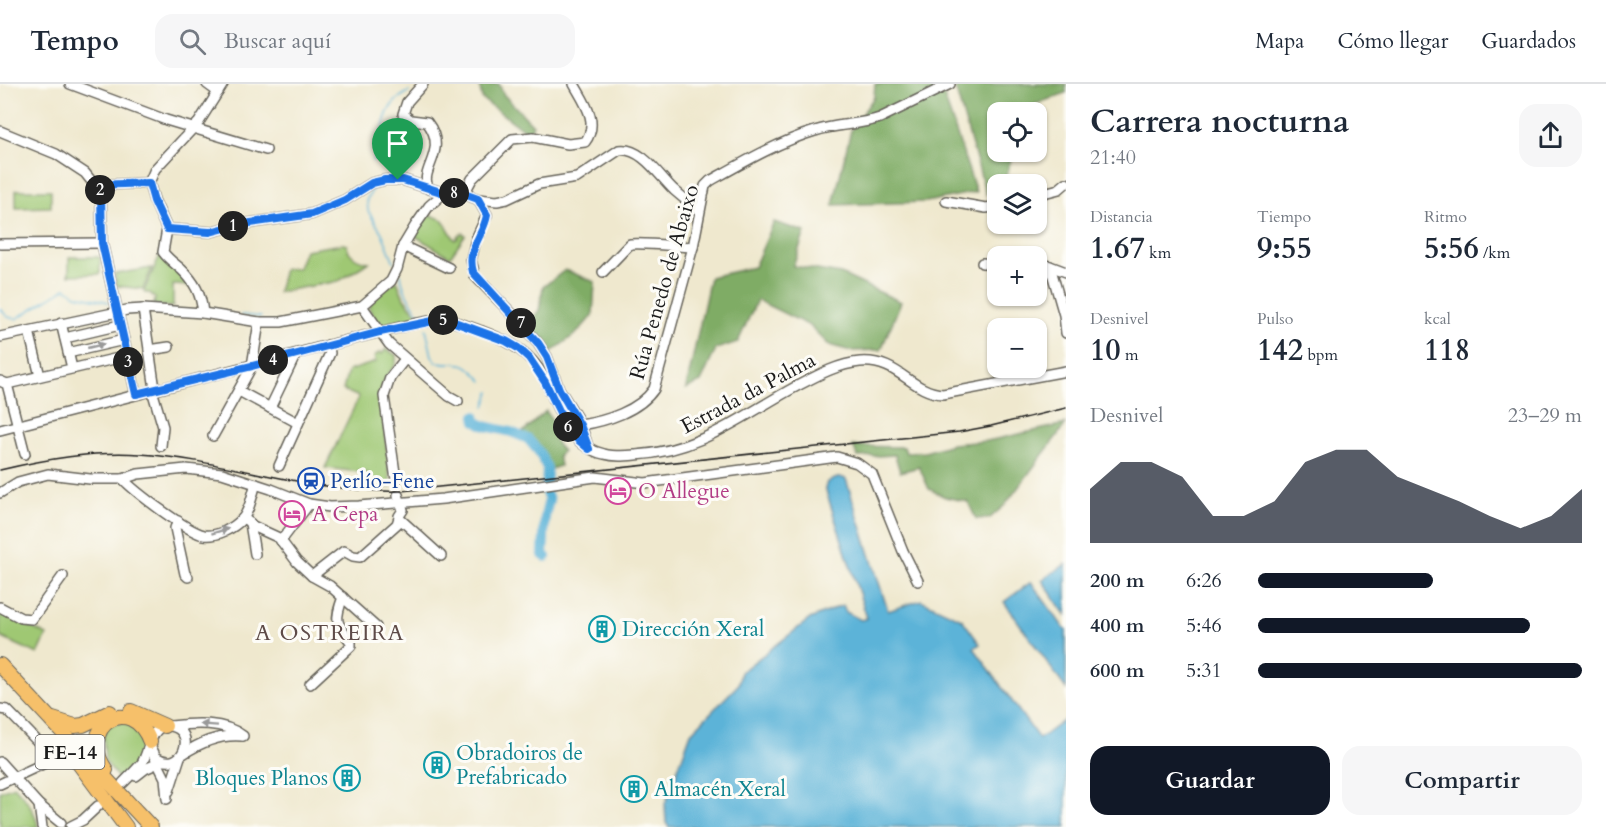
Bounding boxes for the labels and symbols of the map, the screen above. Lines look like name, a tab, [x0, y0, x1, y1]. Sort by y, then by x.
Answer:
pin	[372, 118, 423, 180]
pin: 2	[85, 175, 115, 205]
pin: 8	[439, 178, 469, 208]
street label: Rúa Penedo de Abaixo	[623, 181, 706, 383]
pin: 1	[218, 211, 248, 241]
pin: 5	[428, 305, 458, 335]
pin: 7	[506, 308, 536, 338]
one-way arrow	[87, 341, 105, 351]
pin: 4	[258, 345, 288, 375]
street label: Estrada da Palma	[676, 346, 821, 441]
pin: 3	[113, 347, 143, 377]
pin: 6	[553, 412, 583, 442]
station icon: Perlío-Fene	[296, 466, 326, 496]
place label: Perlío-Fene	[330, 467, 435, 496]
hotel icon: O Allegue	[603, 476, 633, 506]
place label: O Allegue	[638, 477, 730, 506]
hotel icon: A Cepa	[277, 499, 307, 529]
place label: A Cepa	[312, 500, 378, 529]
one-way arrow	[211, 526, 229, 535]
building icon: Dirección Xeral	[587, 614, 617, 644]
place label: Dirección Xeral	[622, 615, 764, 644]
district label: A OSTREIRA	[255, 618, 405, 648]
one-way arrow	[199, 720, 218, 730]
road number: FE-14	[36, 735, 104, 769]
place label: Obradoiros de Prefabricado	[456, 739, 583, 792]
building icon: Obradoiros de Prefabricado	[422, 750, 452, 780]
building icon: Bloques Planos	[332, 763, 362, 793]
place label: Bloques Planos	[195, 764, 328, 793]
building icon: Almacén Xeral	[619, 774, 649, 804]
place label: Almacén Xeral	[654, 775, 786, 804]

